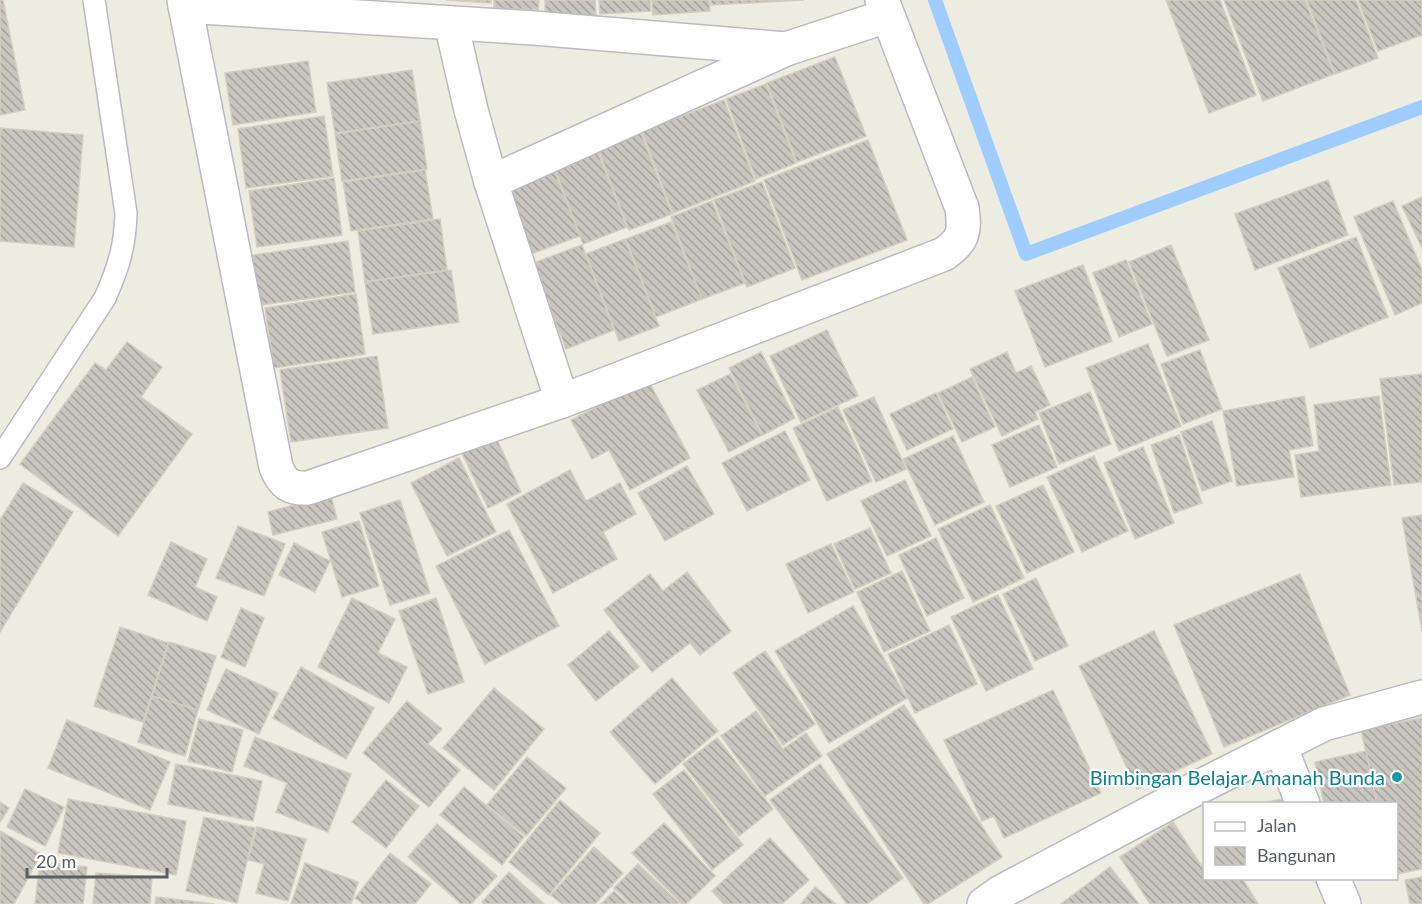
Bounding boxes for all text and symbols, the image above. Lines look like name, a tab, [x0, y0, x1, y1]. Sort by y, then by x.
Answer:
place label: Bimbingan Belajar Amanah Bunda	[1090, 765, 1385, 789]
marker: Bimbingan Belajar Amanah Bunda	[1390, 770, 1404, 784]
legend	[1203, 802, 1398, 880]
text: Jalan	[1257, 814, 1296, 836]
scale bar	[27, 841, 166, 879]
text: Bangunan	[1257, 844, 1336, 866]
text: 20 m	[36, 850, 76, 872]

